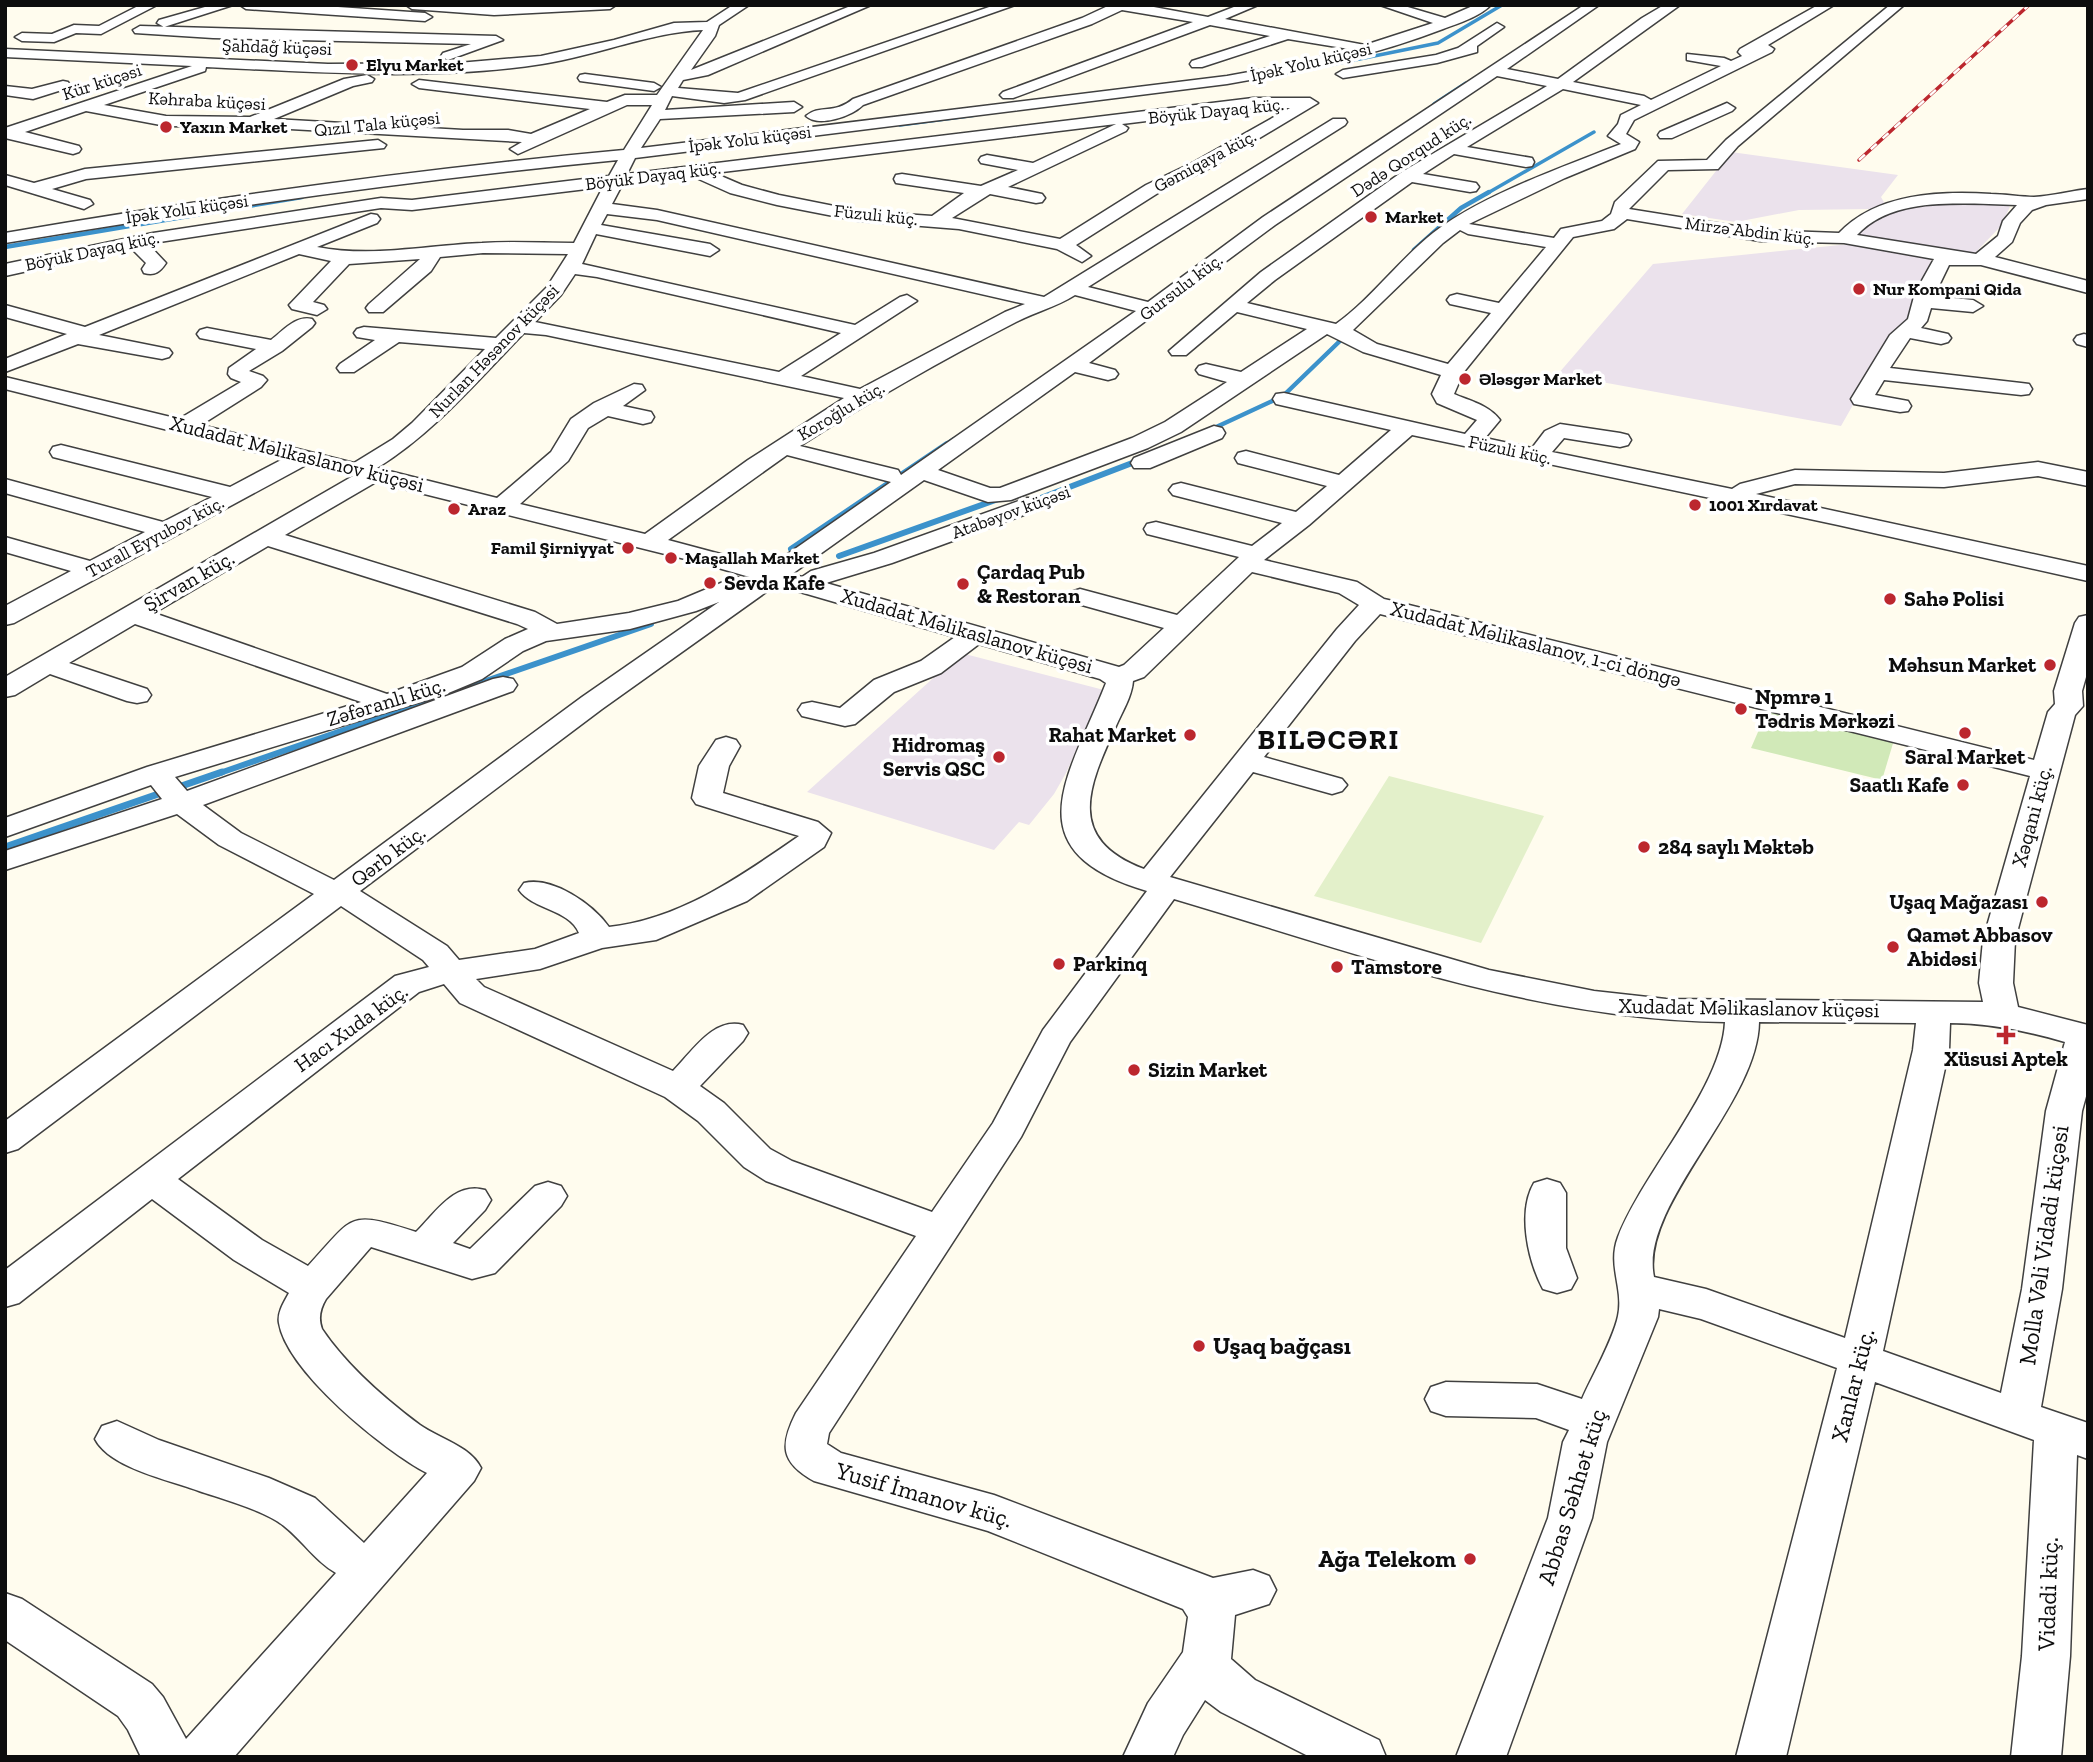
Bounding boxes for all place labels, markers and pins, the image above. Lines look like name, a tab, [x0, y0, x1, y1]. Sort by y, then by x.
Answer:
place label: Elyu Market	[366, 54, 465, 76]
marker: Elyu Market	[344, 57, 360, 73]
place label: Yaxın Market	[180, 116, 288, 138]
marker: Yaxın Market	[158, 119, 174, 135]
place label: Market	[1385, 206, 1445, 228]
marker: Market	[1363, 209, 1379, 225]
place label: Nur Kompani Qida	[1873, 278, 2022, 300]
marker: Nur Kompani Qida	[1851, 281, 1867, 297]
place label: Ələsgər Market	[1479, 368, 1603, 390]
marker: Ələsgər Market	[1457, 371, 1473, 387]
place label: 1001 Xırdavat	[1709, 494, 1819, 516]
marker: 1001 Xırdavat	[1687, 497, 1703, 513]
place label: Araz	[468, 498, 506, 520]
marker: Araz	[446, 501, 462, 517]
place label: Famil Şirniyyat	[491, 537, 615, 559]
marker: Famil Şirniyyat	[620, 540, 636, 556]
place label: Maşallah Market	[685, 547, 820, 569]
marker: Maşallah Market	[663, 550, 679, 566]
place label: Çardaq Pub & Restoran	[977, 559, 1085, 608]
place label: Sevda Kafe	[724, 570, 825, 595]
marker: Sevda Kafe	[702, 575, 718, 591]
marker: Çardaq Pub & Restoran	[955, 576, 971, 592]
place label: Sahə Polisi	[1904, 586, 2004, 611]
marker: Sahə Polisi	[1882, 591, 1898, 607]
place label: Məhsun Market	[1888, 652, 2037, 677]
marker: Məhsun Market	[2042, 657, 2058, 673]
place label: Npmrə 1 Tədris Mərkəzi	[1755, 684, 1895, 733]
marker: Npmrə 1 Tədris Mərkəzi	[1733, 701, 1749, 717]
place label: Rahat Market	[1048, 722, 1177, 747]
marker: Saral Market	[1957, 725, 1973, 741]
marker: Rahat Market	[1182, 727, 1198, 743]
place label: Hidromaş Servis QSC	[883, 732, 985, 781]
place label: Saral Market	[1905, 744, 2026, 769]
marker: Hidromaş Servis QSC	[991, 749, 1007, 765]
place label: Saatlı Kafe	[1850, 772, 1949, 797]
marker: Saatlı Kafe	[1955, 777, 1971, 793]
place label: 284 saylı Məktəb	[1658, 834, 1814, 859]
marker: 284 saylı Məktəb	[1636, 839, 1652, 855]
place label: Uşaq Mağazası	[1889, 889, 2028, 914]
marker: Uşaq Mağazası	[2034, 894, 2050, 910]
place label: Qamət Abbasov Abidəsi	[1907, 922, 2053, 971]
marker: Qamət Abbasov Abidəsi	[1885, 939, 1901, 955]
place label: Parkinq	[1073, 951, 1148, 976]
place label: Tamstore	[1351, 954, 1442, 979]
marker: Parkinq	[1051, 956, 1067, 972]
marker: Tamstore	[1329, 959, 1345, 975]
marker: Xüsusi Aptek	[1998, 1027, 2014, 1043]
place label: Xüsusi Aptek	[1944, 1046, 2068, 1071]
place label: Sizin Market	[1148, 1057, 1268, 1082]
marker: Sizin Market	[1126, 1062, 1142, 1078]
place label: Uşaq bağçası	[1213, 1331, 1351, 1360]
marker: Uşaq bağçası	[1191, 1338, 1207, 1354]
place label: Ağa Telekom	[1318, 1544, 1456, 1573]
marker: Ağa Telekom	[1462, 1551, 1478, 1567]

